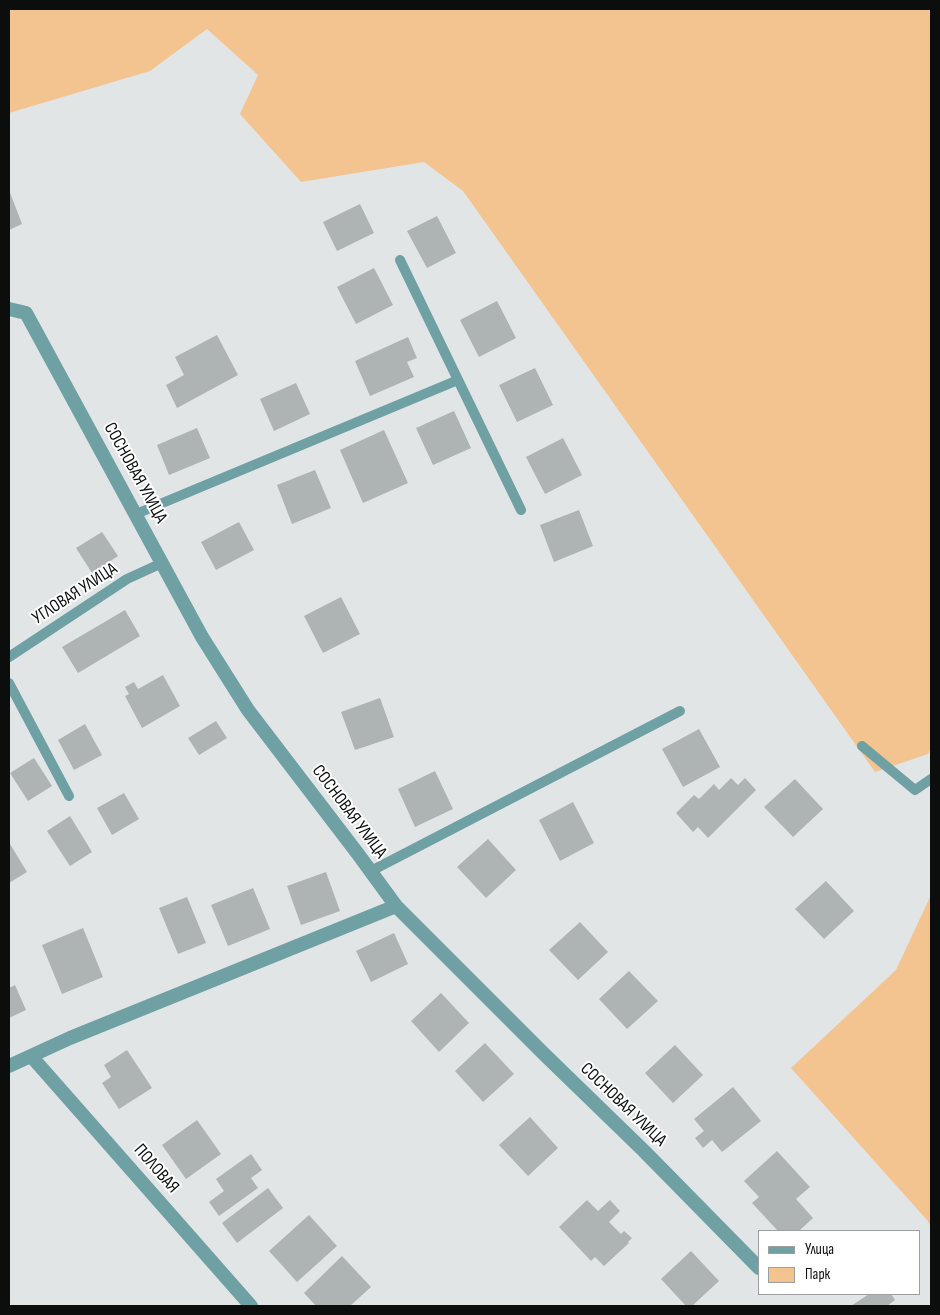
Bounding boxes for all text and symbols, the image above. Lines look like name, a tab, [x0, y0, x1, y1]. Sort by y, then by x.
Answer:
street label: СОСНОВАЯ УЛИЦА	[99, 419, 171, 527]
street label: УГЛОВАЯ УЛИЦА	[28, 559, 122, 629]
street label: СОСНОВАЯ УЛИЦА	[307, 761, 391, 863]
street label: СОСНОВАЯ УЛИЦА	[575, 1059, 671, 1151]
street label: ПОЛОВАЯ	[129, 1140, 183, 1198]
legend	[758, 1230, 920, 1295]
text: Улица	[805, 1240, 834, 1259]
text: Парк	[805, 1265, 830, 1284]

